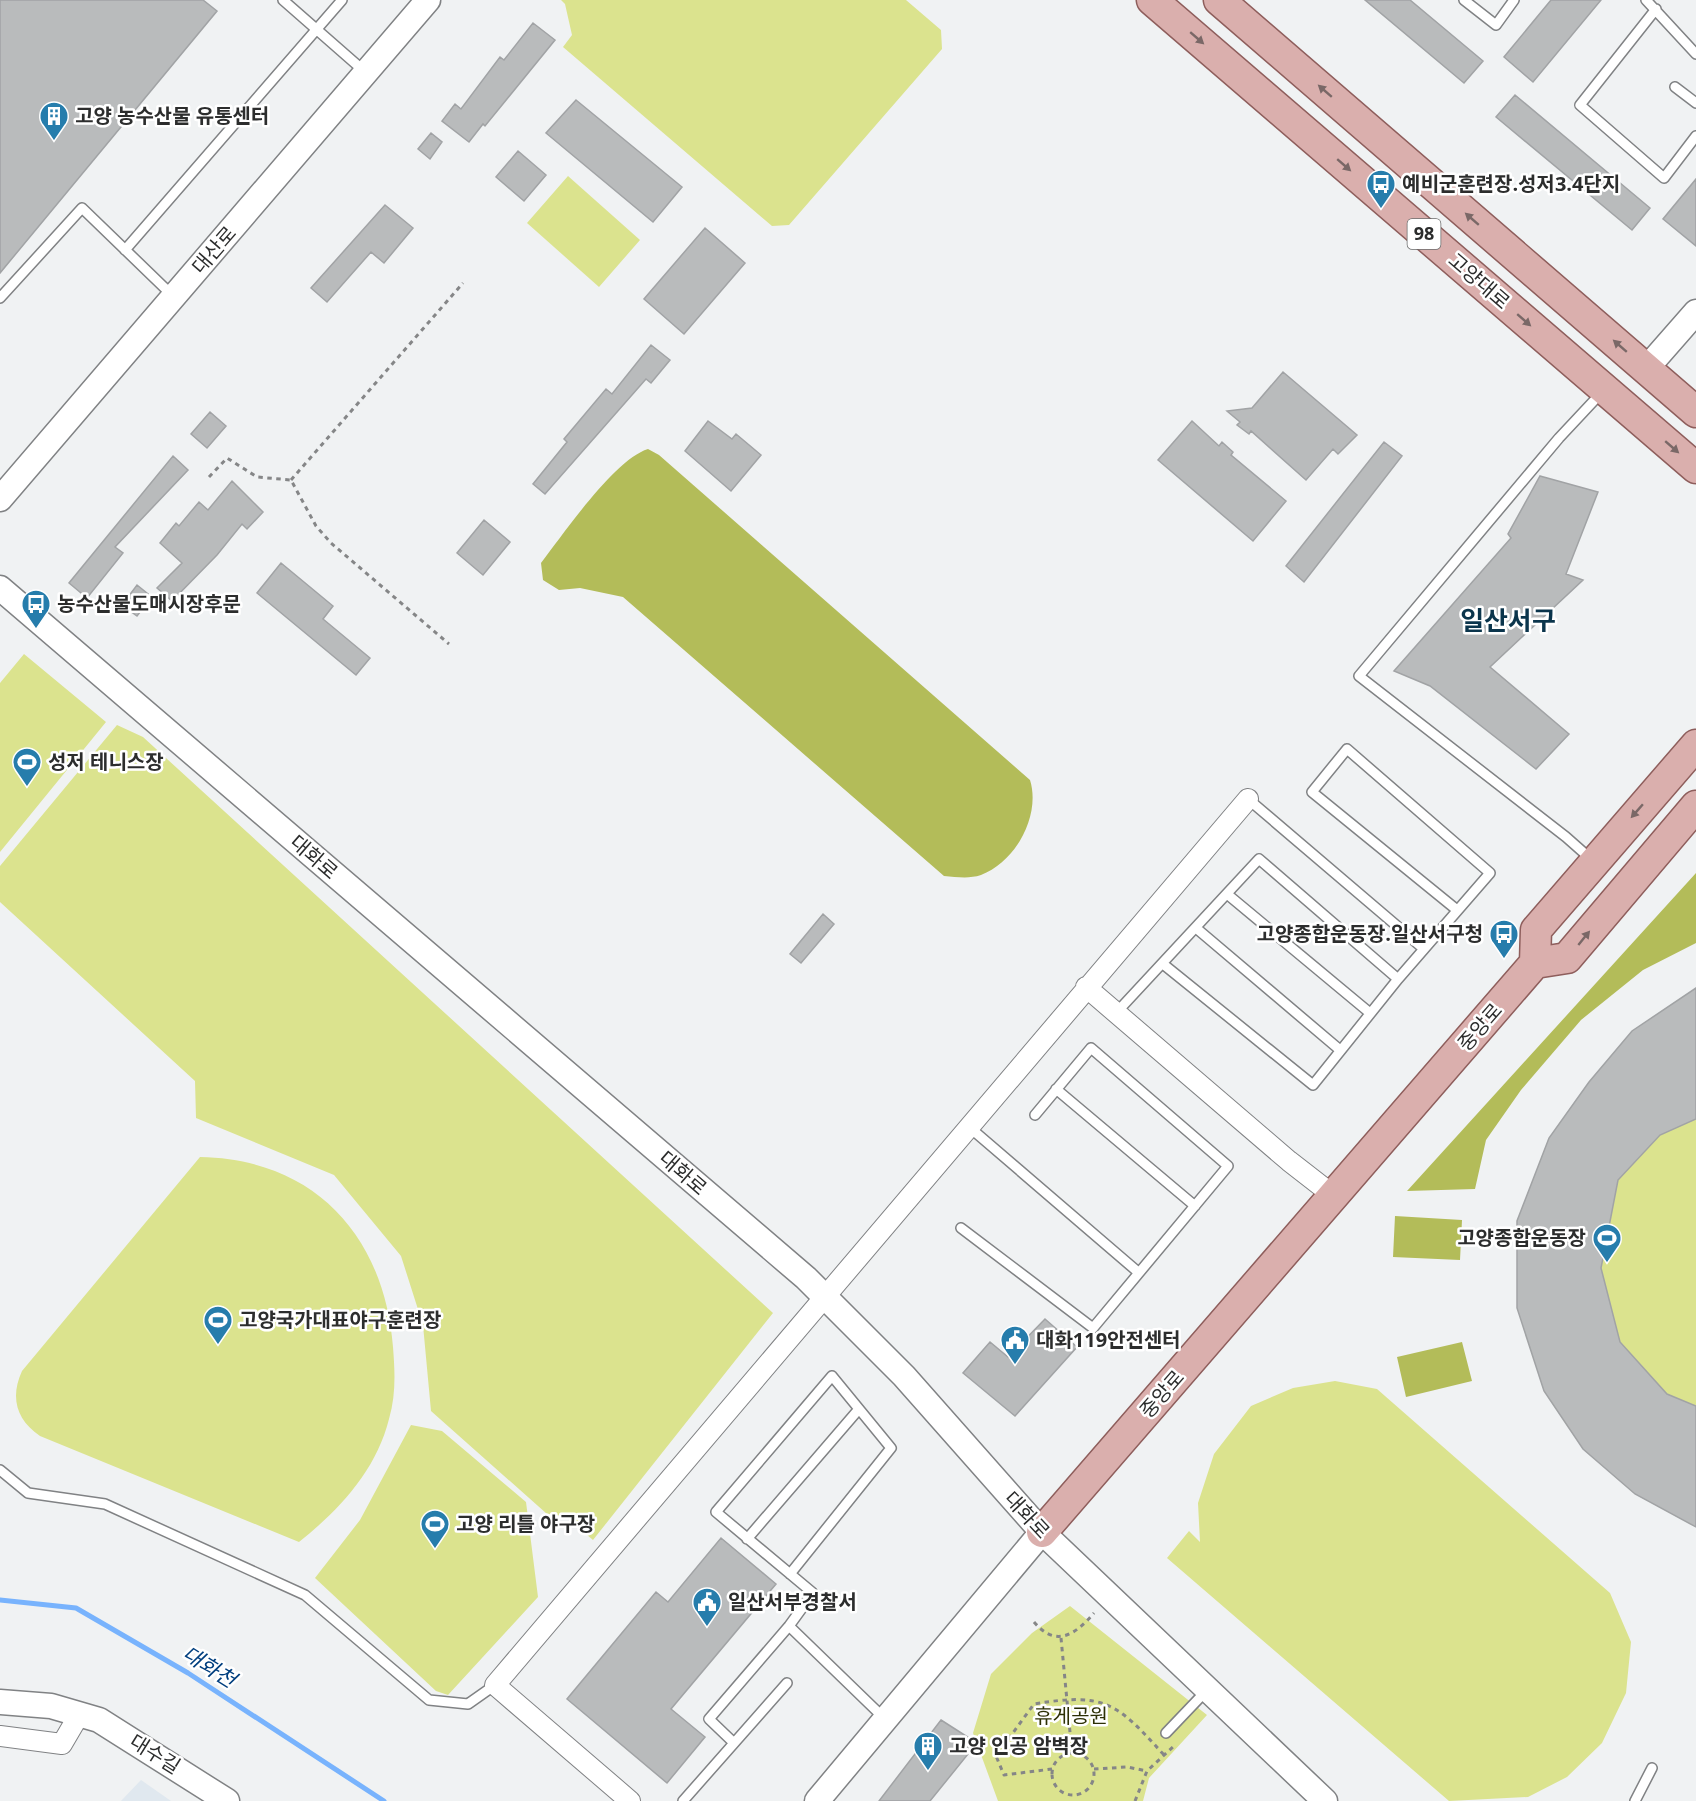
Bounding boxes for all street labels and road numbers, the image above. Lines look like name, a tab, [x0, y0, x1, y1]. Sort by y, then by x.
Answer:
road number: 98	[1408, 219, 1440, 249]
street label: 대산로	[185, 220, 242, 279]
street label: 고양대로	[1443, 246, 1516, 315]
street label: 대화로	[285, 828, 344, 885]
street label: 중앙로	[1451, 997, 1508, 1056]
street label: 대화로	[654, 1144, 713, 1201]
street label: 중앙로	[1133, 1364, 1190, 1423]
street label: 대화로	[999, 1485, 1056, 1544]
street label: 대수길	[125, 1728, 186, 1780]

